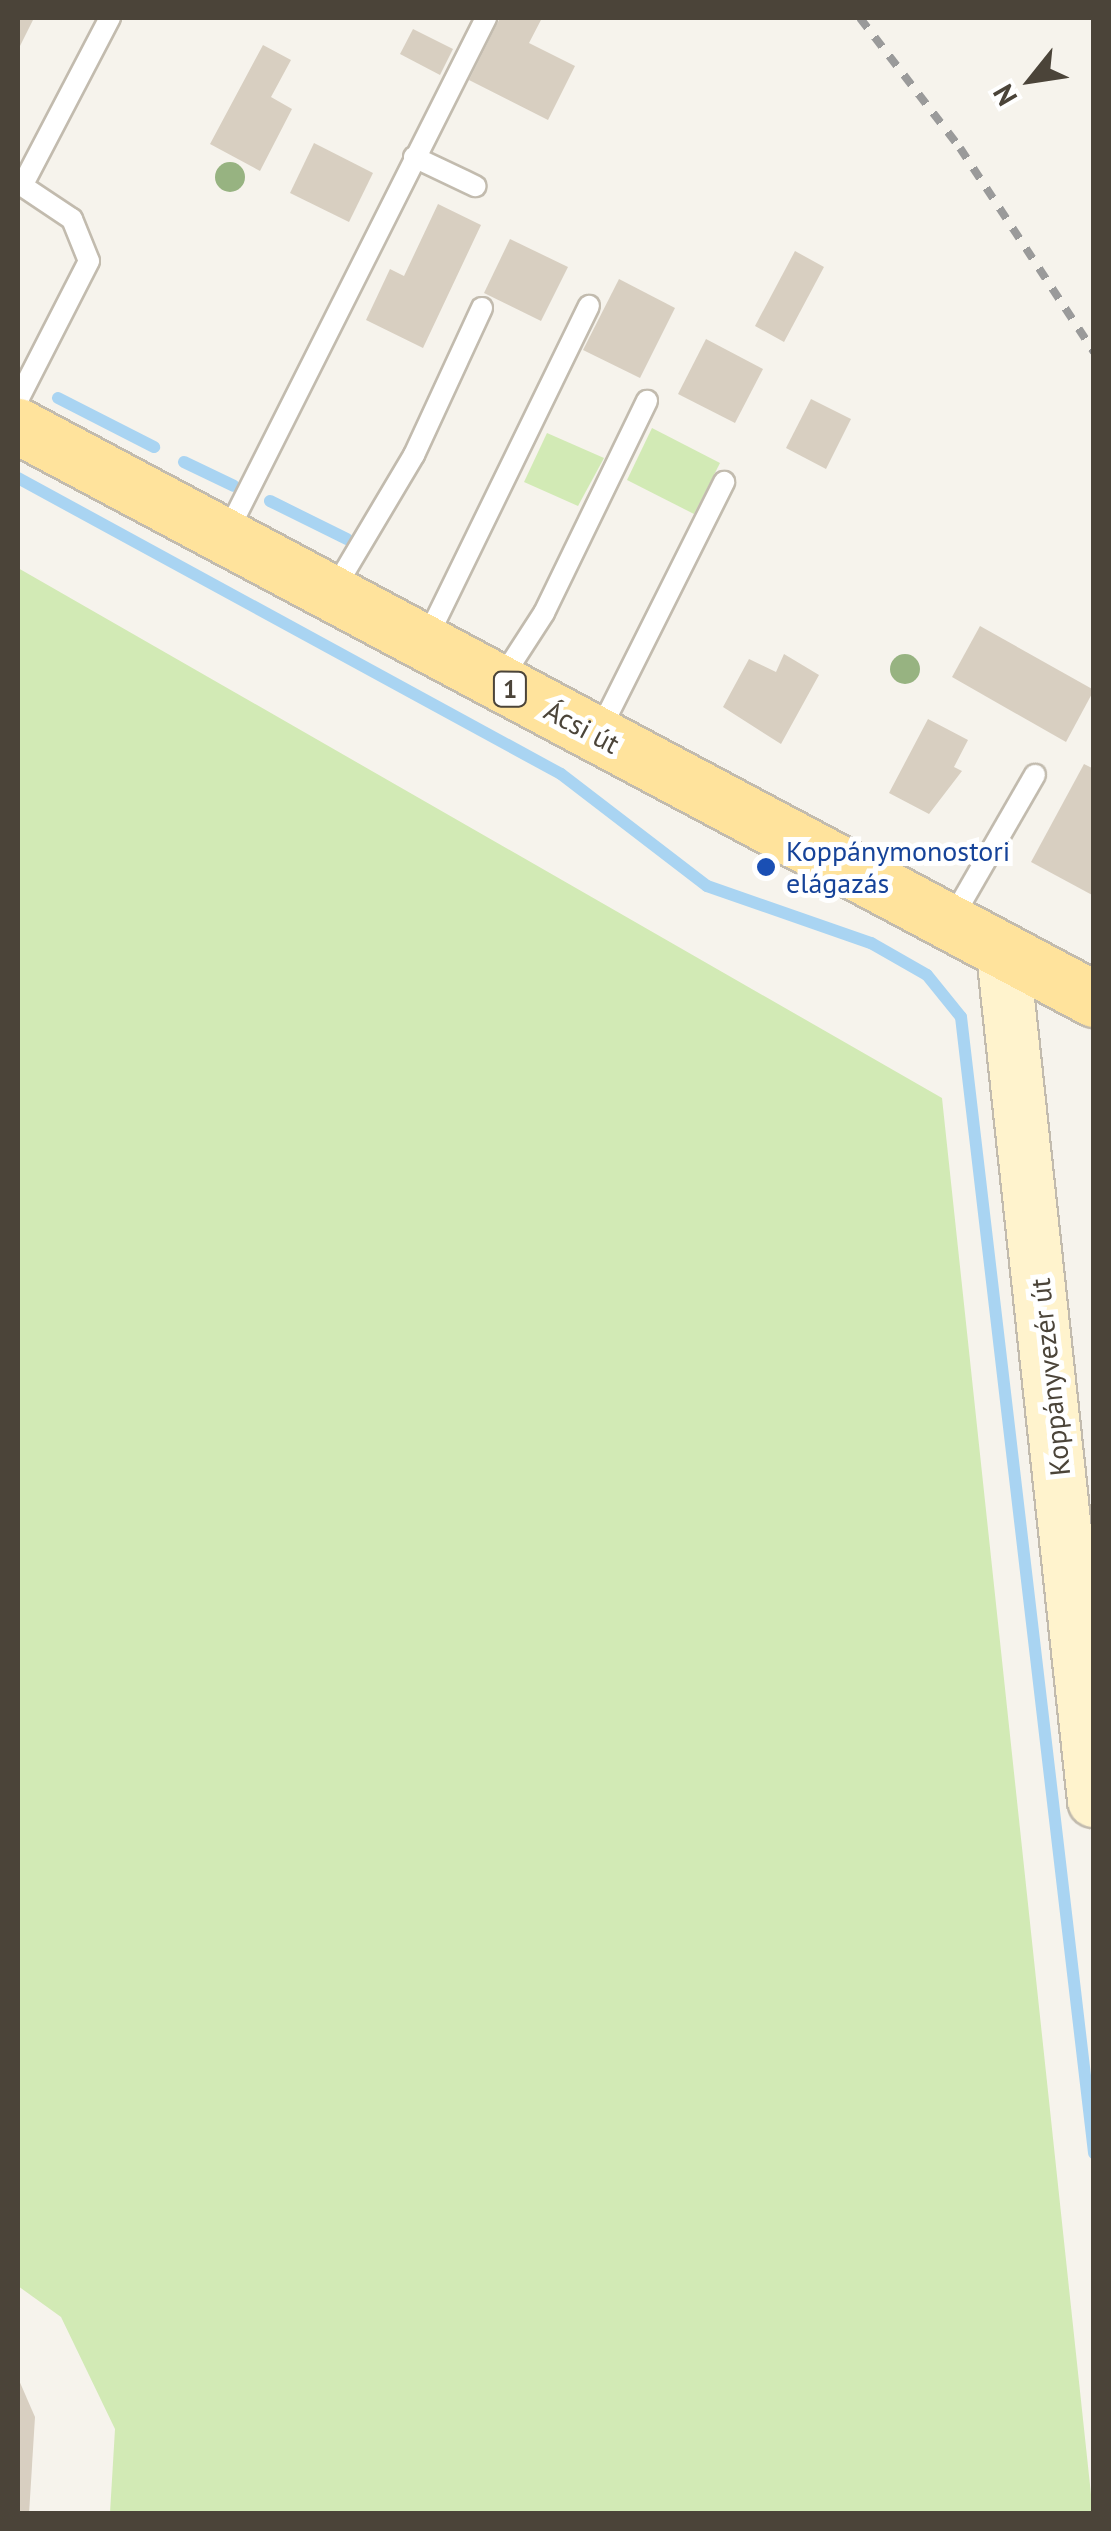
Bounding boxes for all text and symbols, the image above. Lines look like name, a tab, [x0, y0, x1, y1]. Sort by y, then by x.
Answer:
north arrow	[981, 30, 1081, 130]
text: N	[984, 78, 1025, 112]
road number: 1	[492, 669, 528, 709]
street label: Ácsi út	[539, 693, 625, 761]
place label: Koppánymonostori elágazás	[786, 834, 1010, 900]
marker: Koppánymonostori elágazás	[755, 856, 777, 878]
street label: Koppányvezér út	[1023, 1277, 1077, 1477]

